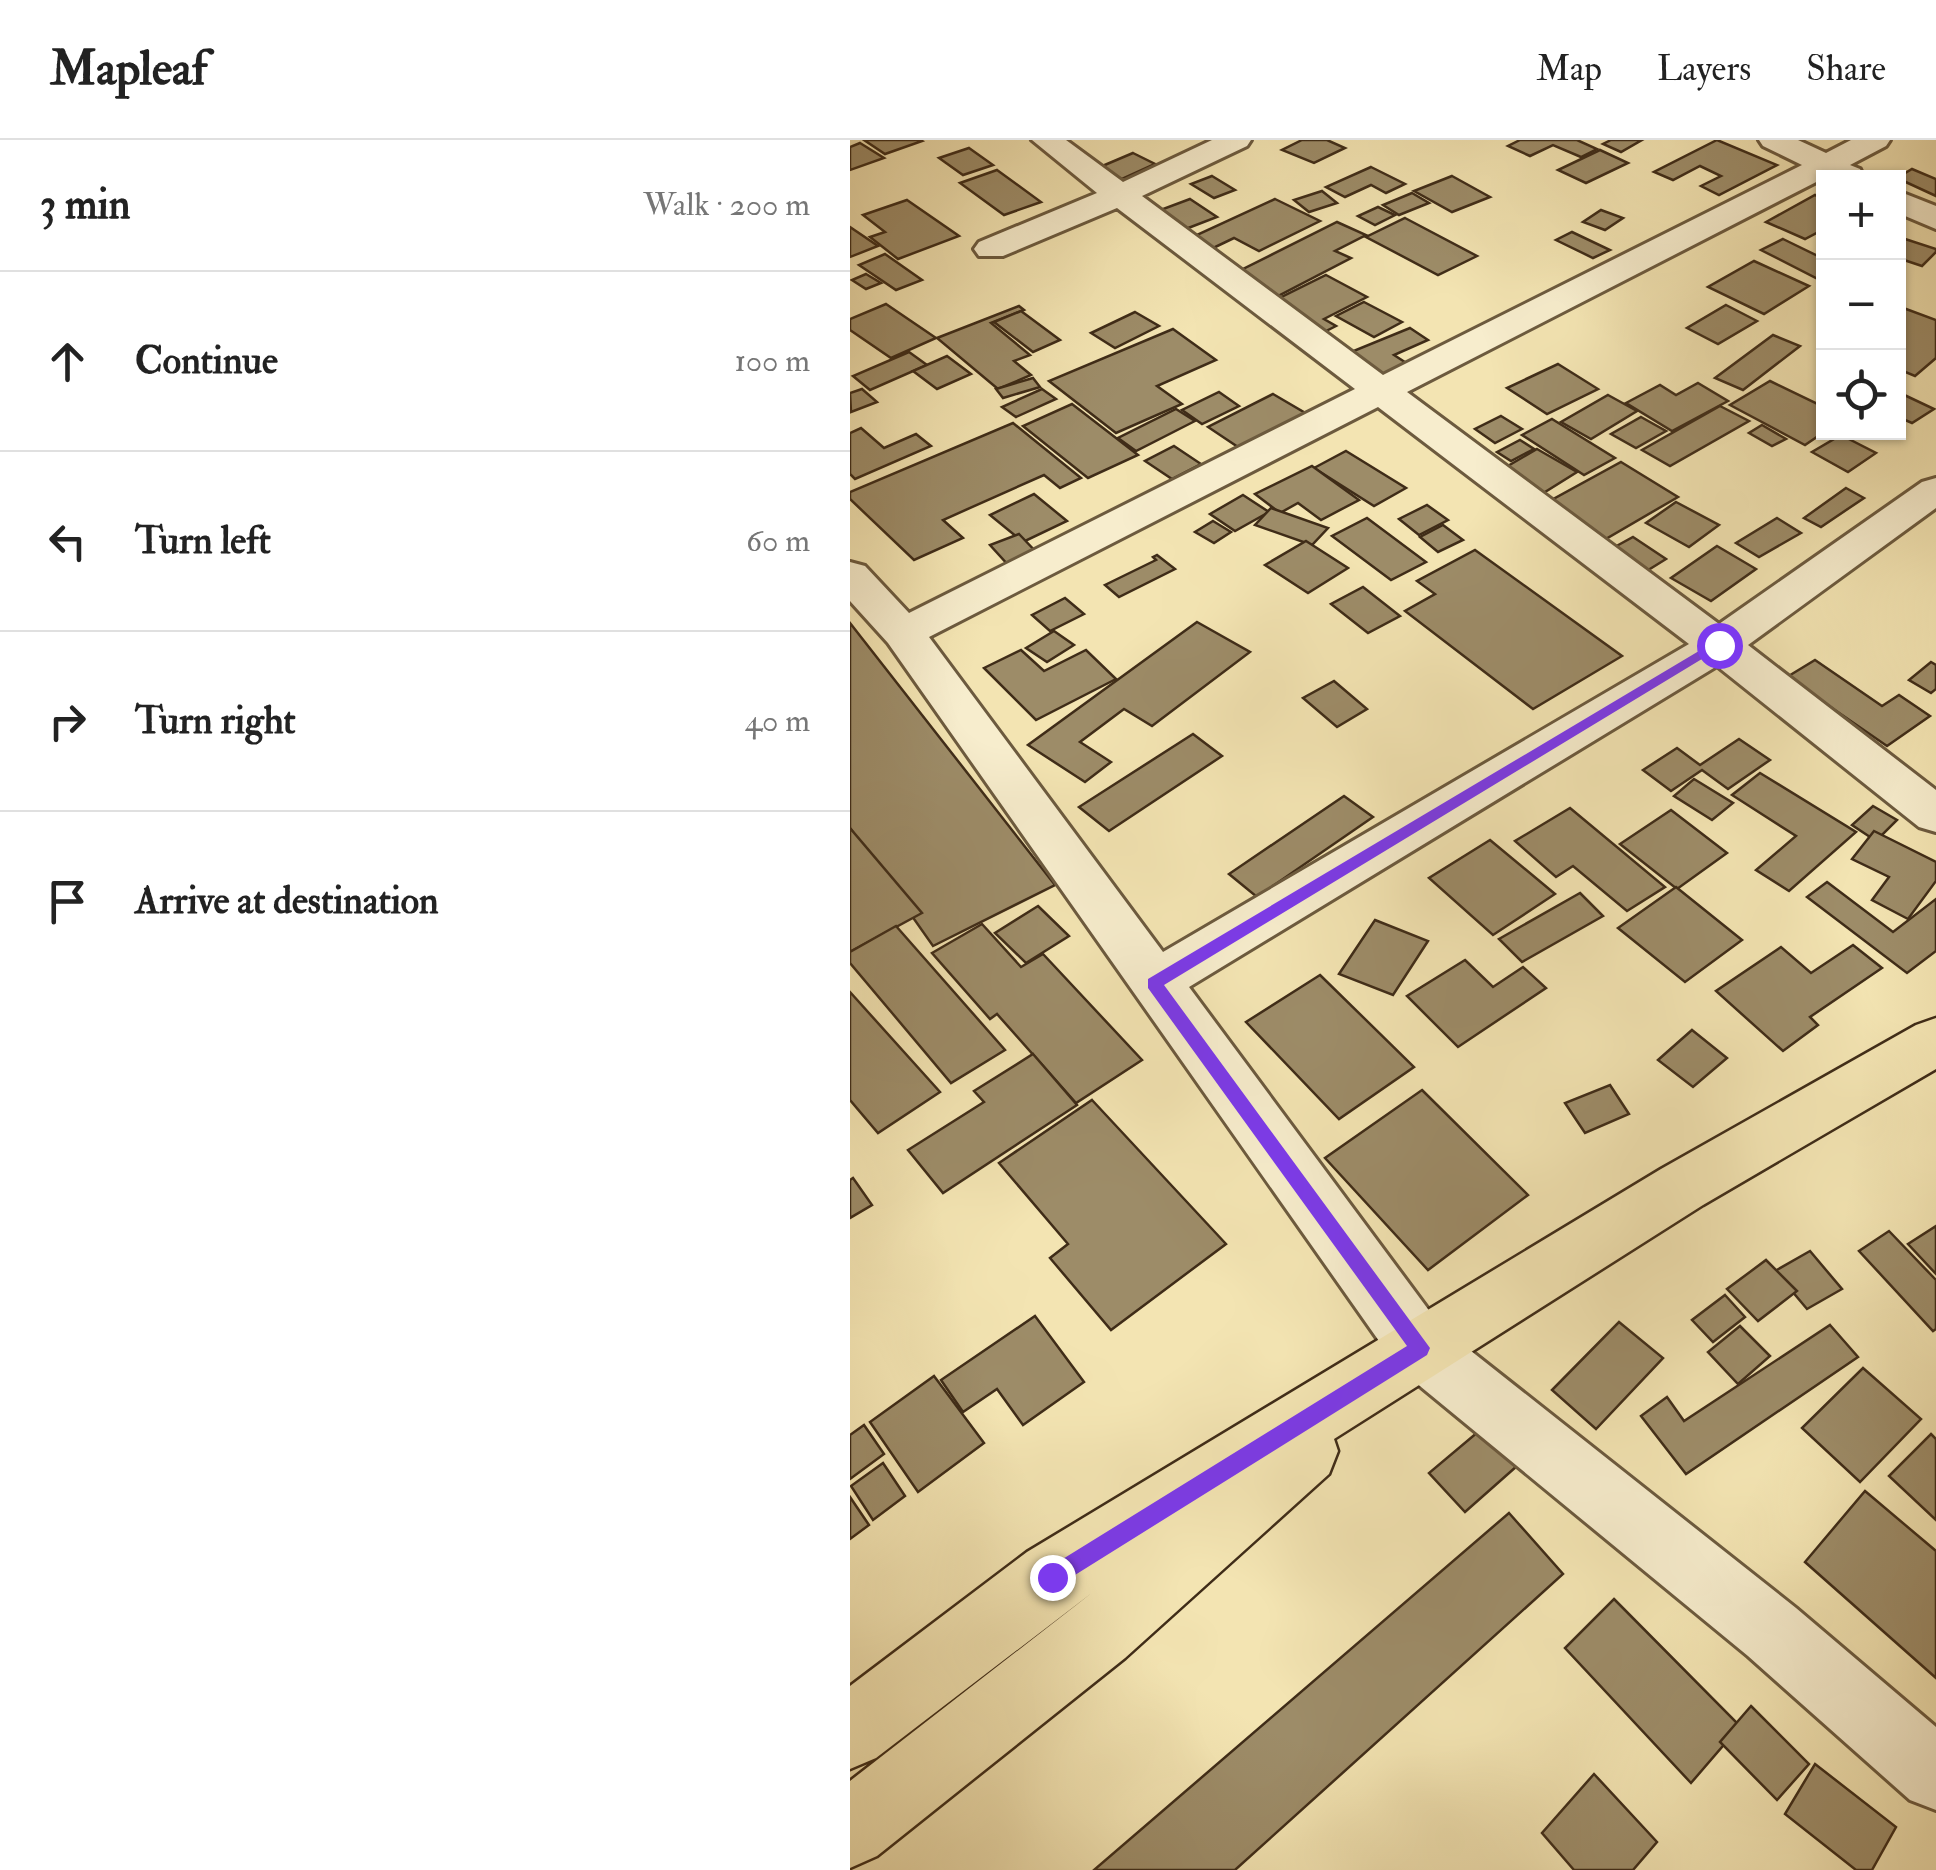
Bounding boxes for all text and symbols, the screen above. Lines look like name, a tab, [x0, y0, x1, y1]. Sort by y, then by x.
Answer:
text: Mapleaf	[50, 39, 207, 99]
text: Map	[1536, 47, 1602, 91]
text: Layers	[1657, 47, 1751, 91]
text: Share	[1806, 47, 1886, 91]
map controls	[1816, 170, 1906, 440]
button: +	[1816, 170, 1906, 260]
text: 3 min	[40, 179, 130, 231]
text: Walk · 200 m	[643, 185, 810, 225]
button: −	[1816, 260, 1906, 350]
icon: ahead	[40, 334, 95, 389]
text: Continue	[135, 337, 278, 385]
text: 100 m	[734, 341, 810, 381]
button: locate	[1816, 350, 1906, 440]
icon: left	[40, 514, 95, 569]
text: Turn left	[135, 517, 271, 565]
text: 60 m	[746, 521, 810, 561]
route start	[1697, 623, 1743, 669]
icon: right	[40, 694, 95, 749]
text: Turn right	[135, 697, 296, 745]
text: 40 m	[745, 701, 810, 741]
icon: arrive	[40, 874, 95, 929]
text: Arrive at destination	[135, 877, 439, 925]
route end	[1030, 1555, 1076, 1601]

